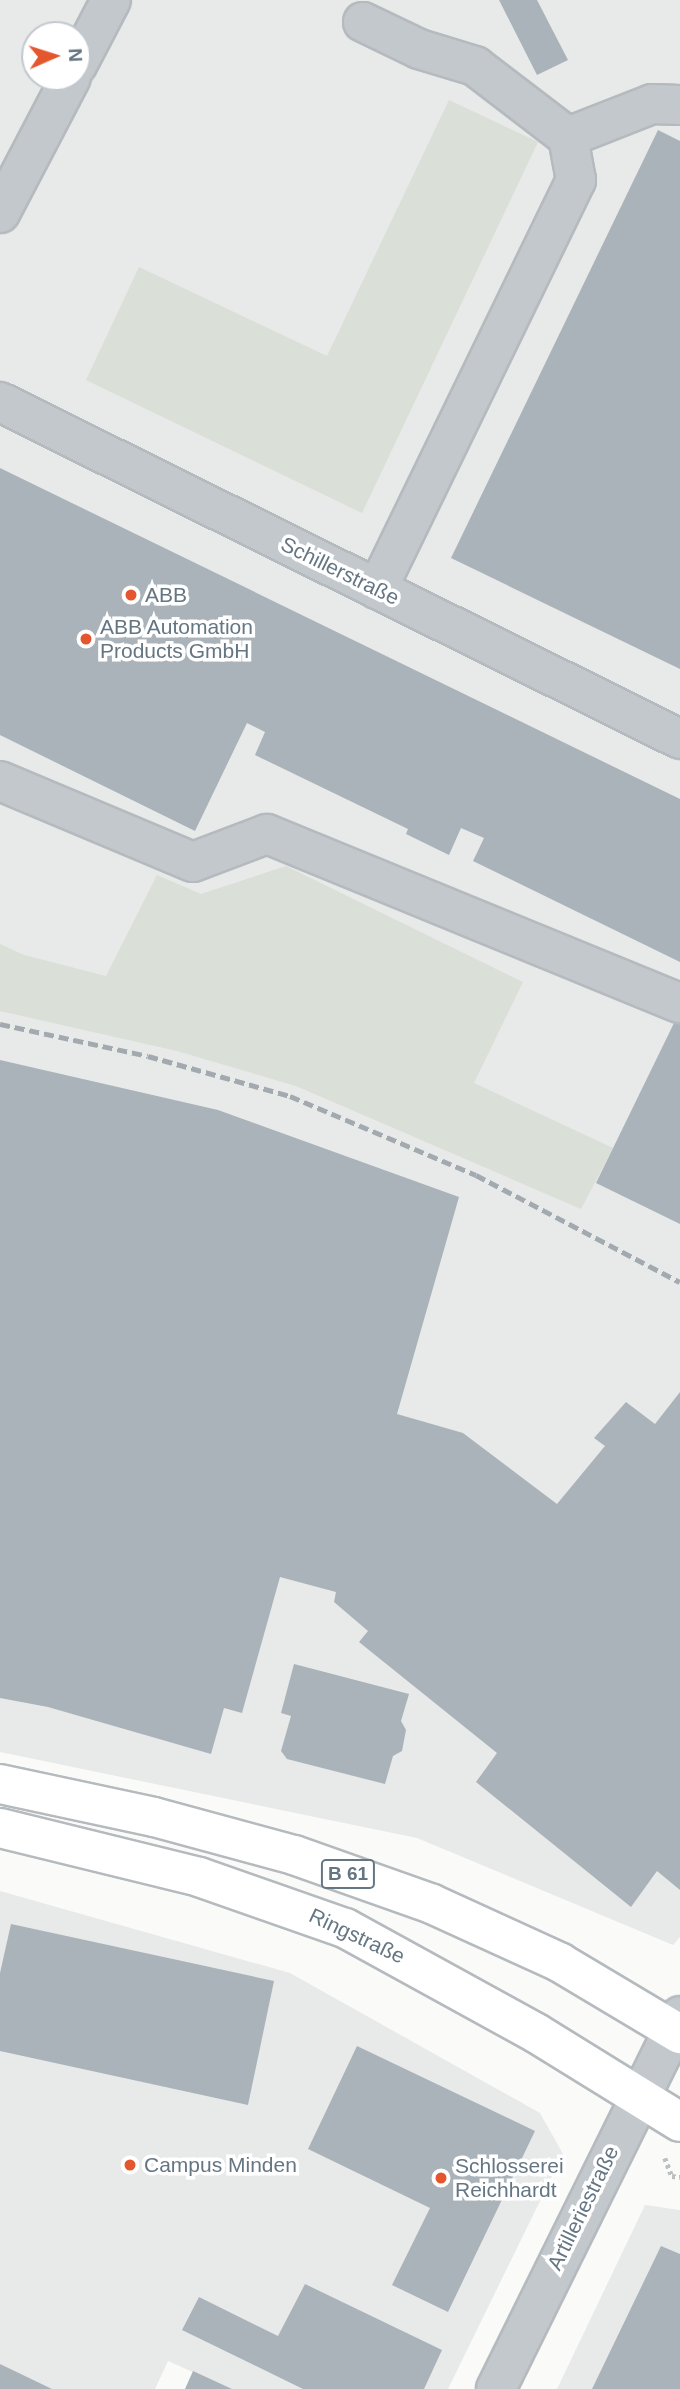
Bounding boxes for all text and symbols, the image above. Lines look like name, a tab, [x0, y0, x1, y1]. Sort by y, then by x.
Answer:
north arrow	[21, 21, 91, 91]
text: N	[65, 48, 86, 62]
street label: Schillerstraße	[277, 532, 403, 610]
place label: ABB	[145, 582, 187, 608]
marker: ABB	[123, 587, 139, 603]
place label: ABB Automation Products GmbH	[100, 614, 254, 664]
marker: ABB Automation Products GmbH	[78, 631, 94, 647]
road number: B 61	[320, 1858, 376, 1890]
street label: Ringstraße	[305, 1903, 409, 1969]
street label: Artilleriestraße	[542, 2142, 624, 2274]
place label: Campus Minden	[144, 2152, 297, 2178]
place label: Schlosserei Reichhardt	[455, 2153, 564, 2203]
marker: Campus Minden	[122, 2157, 138, 2173]
marker: Schlosserei Reichhardt	[433, 2170, 449, 2186]

